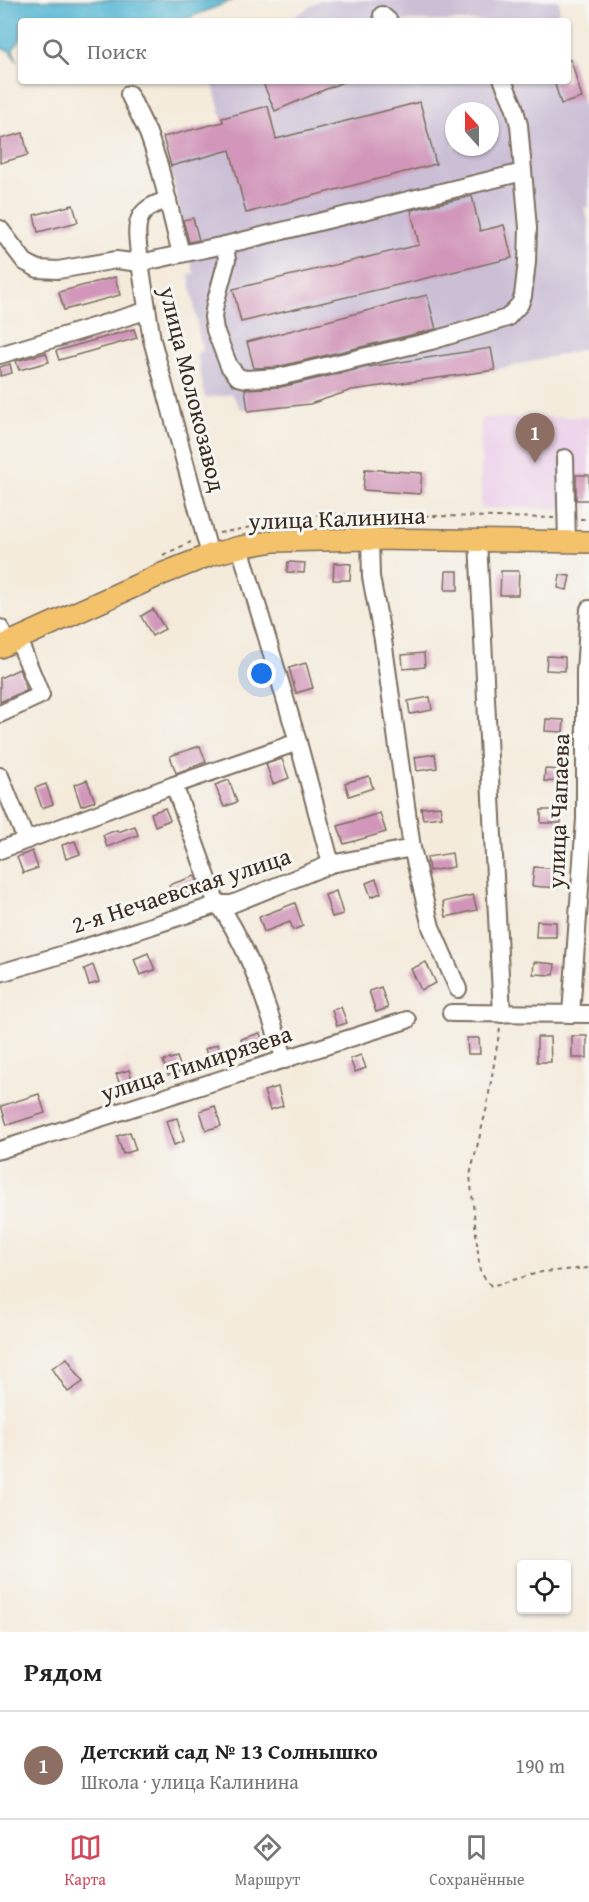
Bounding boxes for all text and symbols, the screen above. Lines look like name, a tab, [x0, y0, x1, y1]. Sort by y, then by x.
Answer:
search box	[18, 18, 571, 84]
icon: search	[39, 35, 72, 68]
text: Поиск	[87, 35, 147, 67]
north arrow	[445, 102, 499, 156]
street label: улица Молокозавод	[150, 282, 235, 495]
pin: 1	[516, 414, 554, 463]
street label: улица Калинина	[247, 497, 427, 539]
your location	[247, 659, 276, 688]
street label: улица Чапаева	[538, 732, 578, 890]
street label: 2-я Нечаевская улица	[67, 838, 296, 942]
street label: улица Тимирязева	[95, 1015, 297, 1111]
map controls	[517, 1560, 571, 1614]
button: locate	[517, 1560, 571, 1614]
text: Рядом	[24, 1652, 102, 1691]
text: Детский сад № 13 Солнышко	[81, 1735, 378, 1767]
text: 1	[38, 1751, 49, 1780]
text: 190 m	[515, 1751, 565, 1780]
text: Школа · улица Калинина	[81, 1767, 299, 1796]
tab: Карта	[64, 1831, 106, 1891]
tab: Маршрут	[235, 1831, 300, 1891]
tab: Сохранённые	[429, 1831, 525, 1891]

